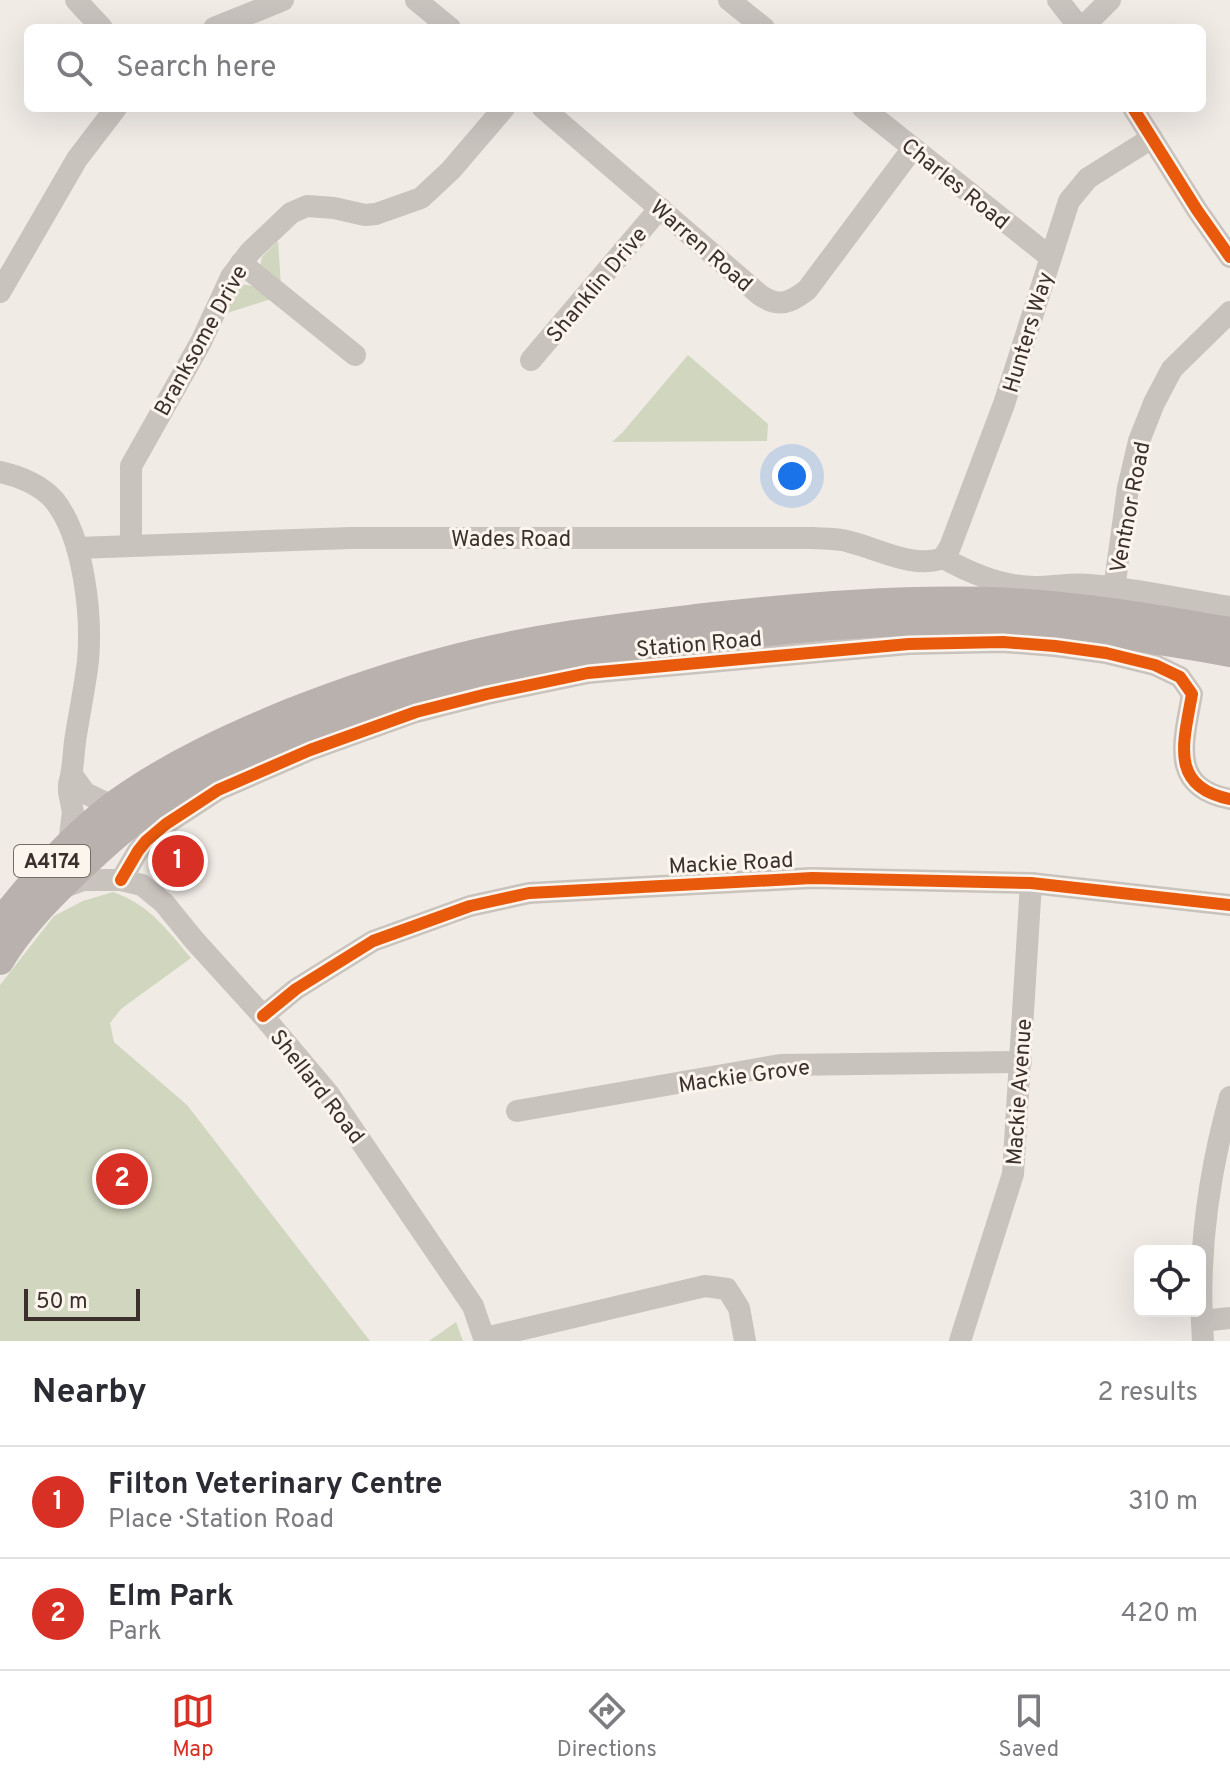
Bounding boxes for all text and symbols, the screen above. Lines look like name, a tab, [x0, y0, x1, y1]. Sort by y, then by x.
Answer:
search box	[24, 24, 1206, 112]
icon: search	[52, 46, 96, 90]
text: Search here	[116, 50, 276, 87]
street label: Charles Road	[895, 133, 1014, 237]
street label: Warren Road	[644, 195, 757, 299]
street label: Shanklin Drive	[542, 222, 654, 349]
street label: Branksome Drive	[150, 261, 255, 421]
street label: Hunters Way	[998, 269, 1061, 396]
street label: Ventnor Road	[1105, 439, 1157, 575]
your location	[772, 456, 812, 496]
street label: Wades Road	[451, 527, 571, 554]
street label: Station Road	[635, 627, 763, 664]
pin: 1	[152, 831, 204, 891]
road number: A4174	[14, 845, 90, 877]
street label: Mackie Road	[668, 848, 794, 881]
street label: Mackie Avenue	[1002, 1018, 1039, 1166]
street label: Shellard Road	[263, 1025, 369, 1150]
street label: Mackie Grove	[677, 1055, 812, 1100]
pin: 2	[96, 1149, 148, 1209]
map controls	[1134, 1245, 1206, 1317]
button: locate	[1134, 1245, 1206, 1317]
scale bar	[24, 1285, 140, 1321]
text: 50 m	[36, 1289, 88, 1316]
text: Nearby	[32, 1372, 147, 1415]
text: 2 results	[1098, 1377, 1198, 1410]
text: Filton Veterinary Centre	[108, 1467, 443, 1504]
text: 1	[53, 1486, 63, 1519]
text: 310 m	[1128, 1486, 1198, 1519]
text: Place · Station Road	[108, 1504, 334, 1537]
text: Elm Park	[108, 1579, 234, 1616]
text: 2	[50, 1598, 66, 1631]
text: 420 m	[1121, 1598, 1198, 1631]
text: Park	[108, 1616, 162, 1649]
tab: Map	[171, 1689, 215, 1764]
tab: Directions	[557, 1689, 657, 1764]
tab: Saved	[999, 1689, 1059, 1764]

